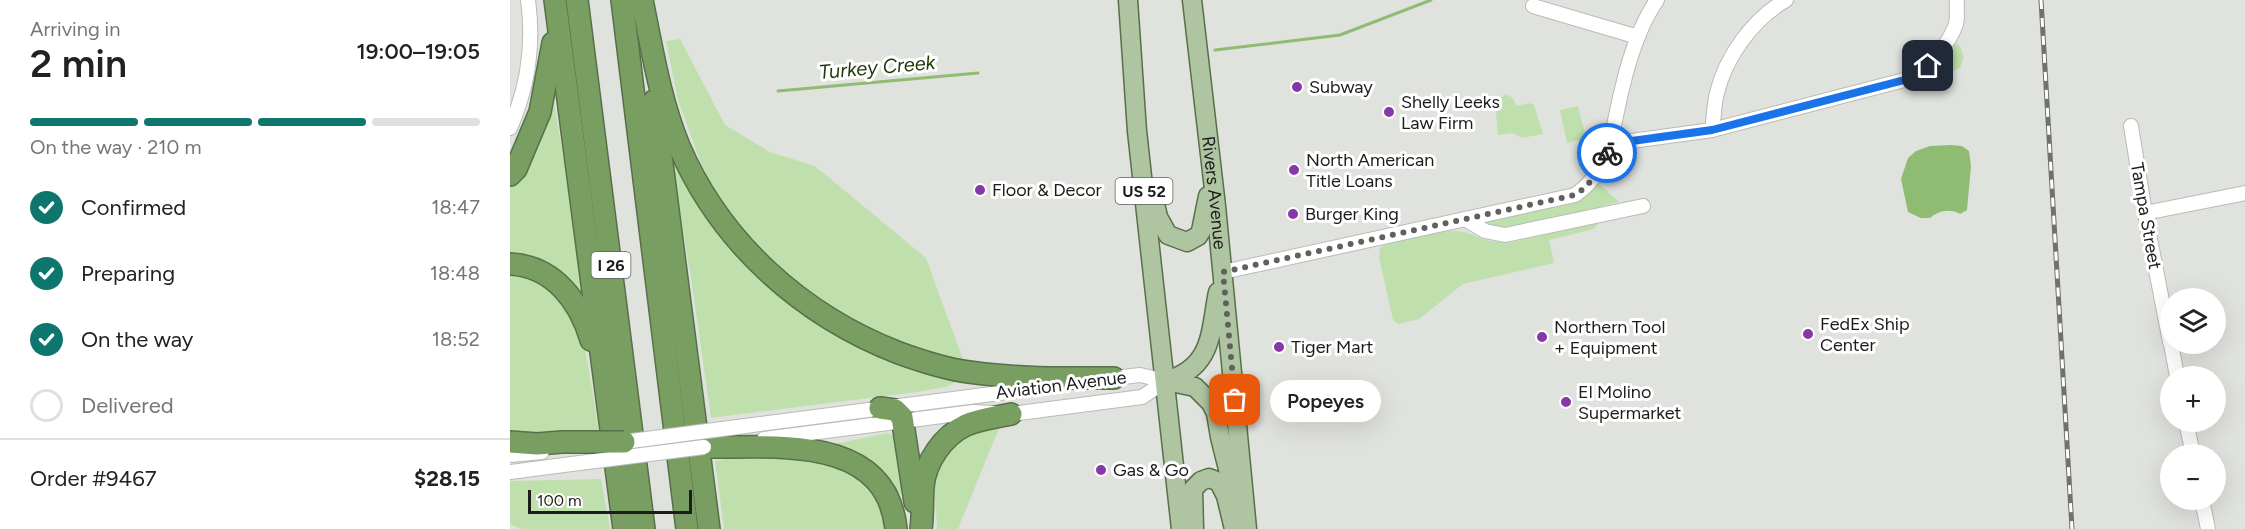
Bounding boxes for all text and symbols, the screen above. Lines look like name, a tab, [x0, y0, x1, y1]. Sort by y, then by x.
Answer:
text: Arriving in	[30, 17, 120, 41]
text: 19:00–19:05	[357, 38, 480, 65]
text: 2 min	[30, 40, 127, 87]
pin	[1902, 40, 1953, 91]
icon: home	[1911, 49, 1944, 82]
water label: Turkey Creek	[818, 50, 937, 84]
place label: Subway	[1309, 76, 1373, 98]
marker: Subway	[1290, 80, 1304, 94]
place label: Shelly Leeks Law Firm	[1401, 91, 1500, 134]
marker: Shelly Leeks Law Firm	[1382, 105, 1396, 119]
courier	[1577, 123, 1637, 183]
text: On the way · 210 m	[30, 135, 201, 159]
street label: Rivers Avenue	[1197, 135, 1231, 251]
icon: bike	[1591, 137, 1624, 170]
place label: North American Title Loans	[1306, 149, 1434, 192]
street label: Tampa Street	[2126, 161, 2166, 271]
marker: North American Title Loans	[1287, 163, 1301, 177]
road number: US 52	[1116, 178, 1172, 204]
place label: Floor & Decor	[992, 179, 1102, 201]
marker: Floor & Decor	[973, 183, 987, 197]
icon: check	[30, 191, 63, 224]
text: Confirmed	[81, 194, 186, 221]
text: 18:47	[431, 195, 480, 219]
place label: Burger King	[1305, 203, 1399, 225]
marker: Burger King	[1286, 207, 1300, 221]
road number: I 26	[592, 252, 630, 278]
icon: check	[30, 257, 63, 290]
text: Preparing	[81, 260, 175, 287]
text: 18:48	[430, 261, 480, 285]
map controls	[2160, 288, 2226, 510]
button: layers	[2160, 288, 2226, 354]
place label: FedEx Ship Center	[1820, 313, 1910, 356]
place label: Northern Tool + Equipment	[1554, 316, 1665, 359]
icon: check	[30, 323, 63, 356]
text: On the way	[81, 326, 193, 353]
text: 18:52	[432, 327, 480, 351]
marker: FedEx Ship Center	[1801, 327, 1815, 341]
marker: Northern Tool + Equipment	[1535, 330, 1549, 344]
place label: Tiger Mart	[1291, 336, 1374, 358]
marker: Tiger Mart	[1272, 340, 1286, 354]
street label: Aviation Avenue	[994, 366, 1128, 404]
button: +	[2160, 366, 2226, 432]
pin	[1209, 374, 1260, 425]
callout: Popeyes	[1271, 379, 1382, 421]
place label: El Molino Supermarket	[1578, 381, 1682, 424]
icon: bag	[1218, 383, 1251, 416]
text: Popeyes	[1287, 389, 1364, 413]
text: Delivered	[81, 392, 174, 419]
marker: El Molino Supermarket	[1559, 395, 1573, 409]
button: −	[2160, 444, 2226, 510]
place label: Gas & Go	[1113, 459, 1189, 481]
marker: Gas & Go	[1094, 463, 1108, 477]
text: Order #9467	[30, 465, 157, 492]
text: $28.15	[414, 465, 480, 492]
scale bar	[528, 487, 692, 514]
text: 100 m	[537, 491, 582, 510]

